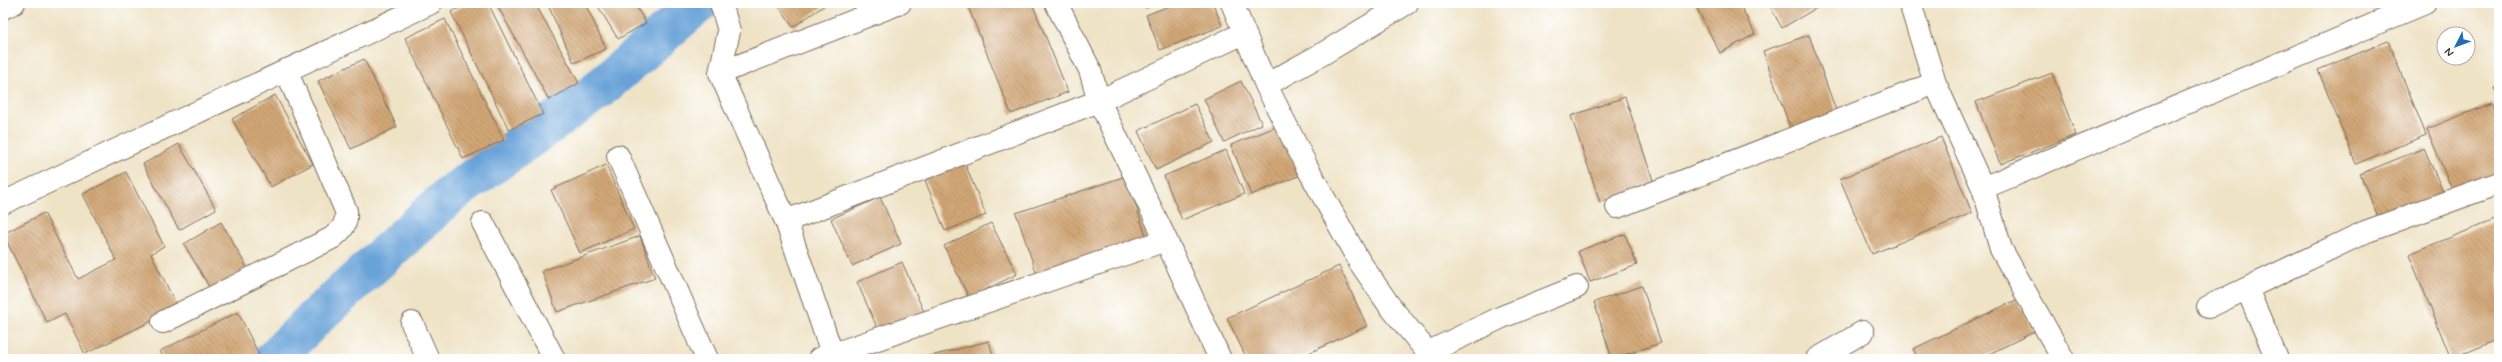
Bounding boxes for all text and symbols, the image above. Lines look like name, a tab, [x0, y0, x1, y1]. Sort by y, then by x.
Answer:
north arrow	[2436, 26, 2476, 66]
text: N	[2442, 45, 2457, 59]

